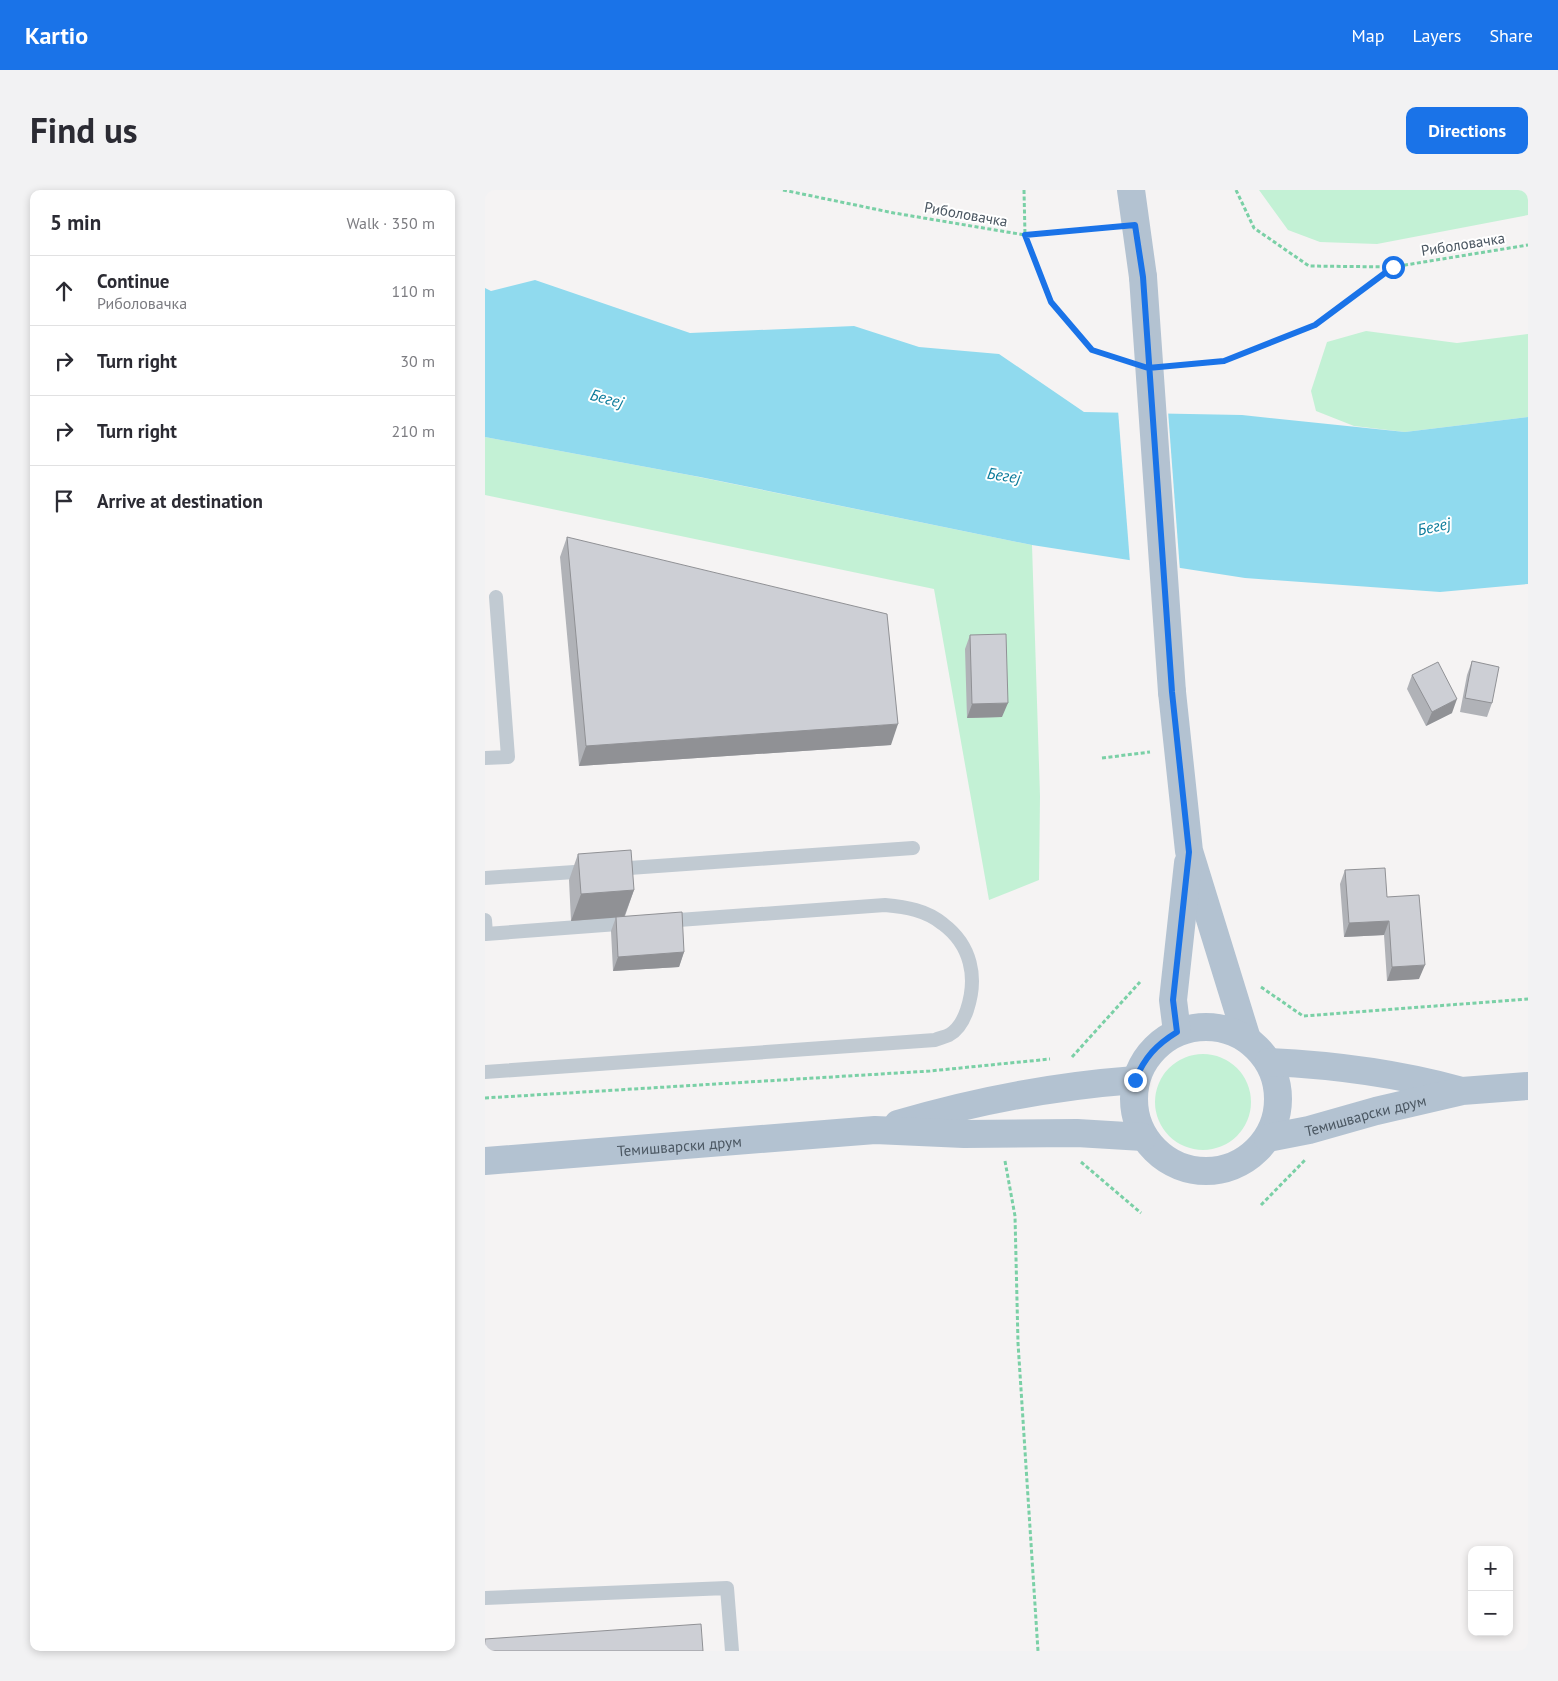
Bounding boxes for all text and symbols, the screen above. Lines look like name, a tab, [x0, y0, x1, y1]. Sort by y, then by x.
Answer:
text: Kartio	[25, 20, 88, 51]
text: Map	[1352, 24, 1384, 47]
text: Layers	[1412, 24, 1461, 47]
text: Share	[1489, 24, 1533, 47]
text: Find us	[30, 107, 138, 153]
button: Directions	[1406, 107, 1528, 154]
street label: Риболовачка	[923, 197, 1009, 231]
text: 5 min	[50, 209, 101, 236]
text: Walk · 350 m	[346, 213, 435, 233]
street label: Риболовачка	[1420, 228, 1506, 260]
route start	[1382, 256, 1405, 279]
text: Continue	[97, 269, 169, 293]
icon: ahead	[50, 277, 78, 305]
text: 110 m	[392, 281, 435, 301]
text: Риболовачка	[97, 293, 187, 313]
icon: right	[50, 347, 78, 375]
text: Turn right	[97, 349, 177, 373]
text: 30 m	[400, 351, 435, 371]
water label: Бегеј	[588, 384, 627, 412]
icon: right	[50, 417, 78, 445]
text: Turn right	[97, 419, 177, 443]
text: 210 m	[392, 421, 435, 441]
water label: Бегеј	[986, 463, 1023, 487]
icon: arrive	[50, 487, 78, 515]
text: Arrive at destination	[97, 489, 263, 513]
water label: Бегеј	[1415, 512, 1454, 539]
route end	[1124, 1069, 1147, 1092]
street label: Темишварски друм	[1303, 1090, 1428, 1140]
street label: Темишварски друм	[616, 1131, 742, 1160]
map controls	[1468, 1546, 1513, 1636]
button: +	[1468, 1546, 1513, 1591]
button: −	[1468, 1591, 1513, 1636]

